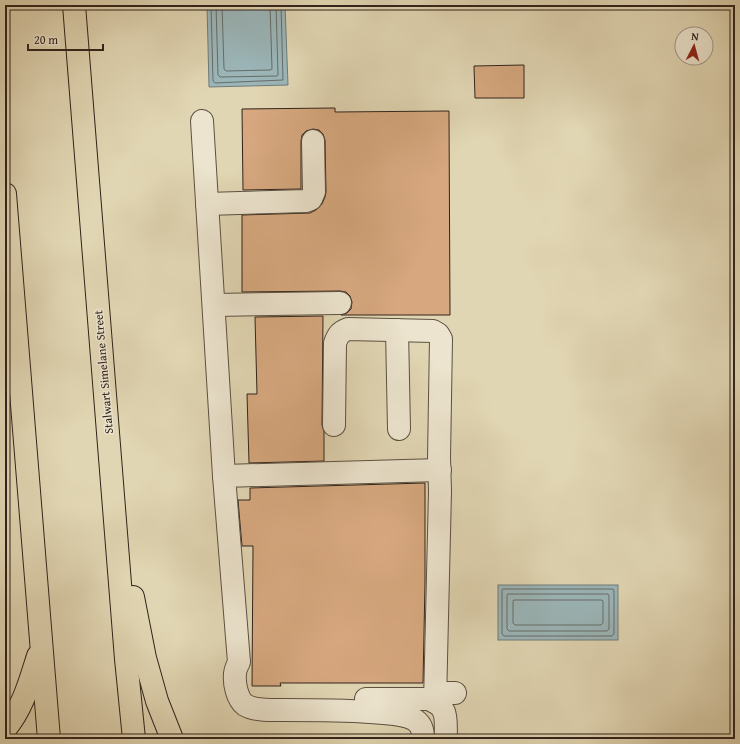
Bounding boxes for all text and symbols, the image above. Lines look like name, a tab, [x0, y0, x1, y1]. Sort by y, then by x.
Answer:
scale bar	[28, 26, 103, 52]
north arrow	[674, 26, 714, 66]
text: N	[691, 28, 700, 44]
text: 20 m	[34, 31, 58, 48]
street label: Stalwart Simelane Street	[89, 309, 117, 435]

